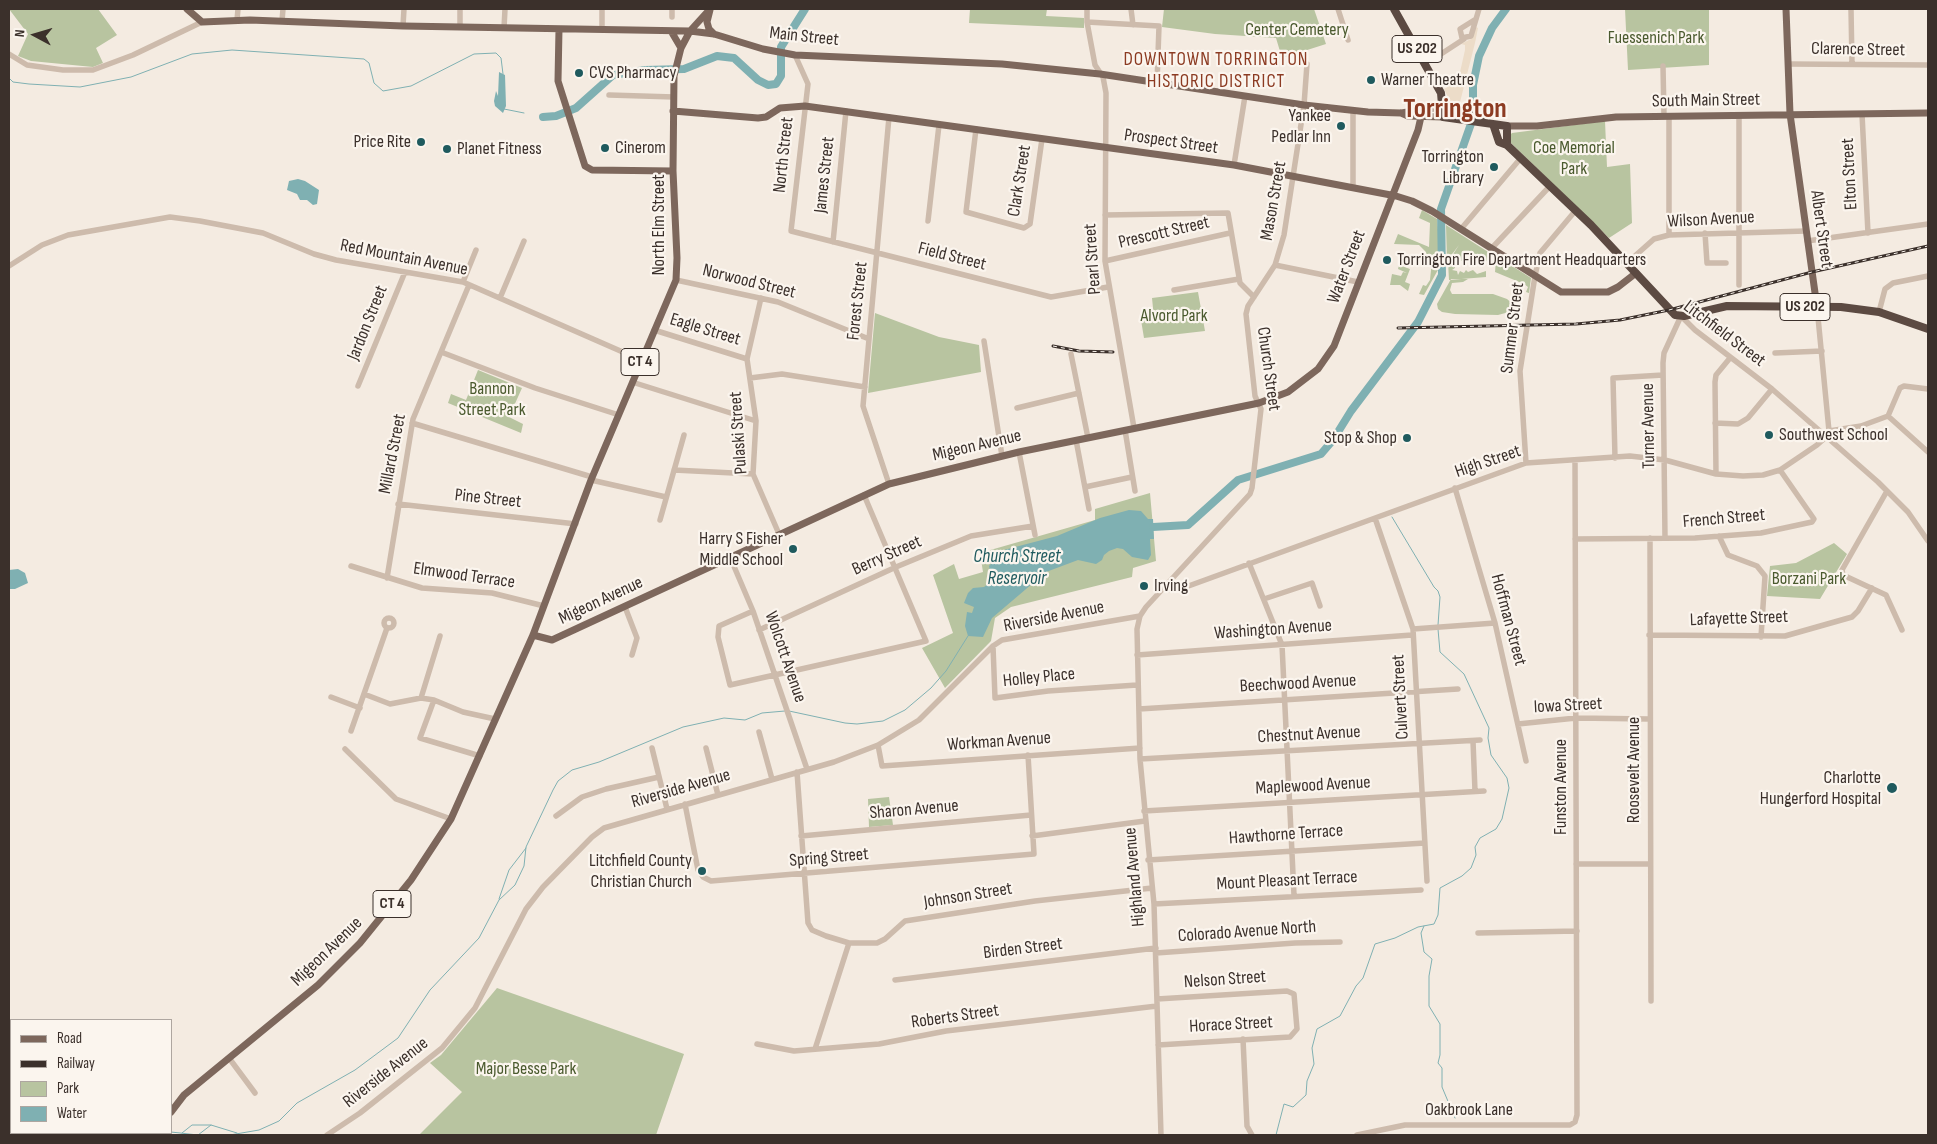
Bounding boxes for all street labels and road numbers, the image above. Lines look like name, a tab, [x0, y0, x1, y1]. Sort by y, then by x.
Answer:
street label: Main Street	[768, 23, 840, 51]
road number: US 202	[1392, 36, 1442, 62]
street label: Clarence Street	[1811, 38, 1905, 62]
street label: South Main Street	[1652, 89, 1760, 113]
street label: North Street	[769, 116, 799, 194]
street label: Prospect Street	[1123, 125, 1219, 159]
street label: James Street	[810, 136, 840, 214]
street label: Elton Street	[1837, 137, 1863, 211]
street label: Clark Street	[1004, 144, 1036, 218]
street label: Mason Street	[1256, 160, 1292, 242]
street label: North Elm Street	[648, 174, 670, 276]
street label: Albert Street	[1805, 189, 1837, 269]
street label: Wilson Avenue	[1667, 207, 1755, 233]
street label: Prescott Street	[1116, 212, 1212, 254]
street label: Pearl Street	[1080, 223, 1106, 295]
street label: Water Street	[1323, 227, 1371, 307]
street label: Red Mountain Avenue	[338, 235, 470, 281]
street label: Field Street	[916, 238, 988, 276]
street label: Norwood Street	[700, 260, 798, 304]
street label: Forest Street	[843, 261, 873, 341]
street label: Summer Street	[1497, 281, 1529, 375]
street label: Jardon Street	[343, 282, 393, 364]
road number: US 202	[1780, 294, 1830, 320]
street label: Litchfield Street	[1679, 296, 1769, 372]
street label: Eagle Street	[667, 309, 743, 351]
street label: Church Street	[1251, 326, 1285, 412]
road number: CT 4	[621, 348, 659, 376]
street label: Turner Avenue	[1637, 383, 1661, 469]
street label: Pulaski Street	[725, 391, 753, 475]
street label: Millard Street	[375, 412, 411, 496]
street label: Migeon Avenue	[931, 425, 1023, 467]
street label: High Street	[1452, 441, 1524, 483]
street label: Pine Street	[454, 485, 522, 513]
street label: French Street	[1682, 505, 1766, 533]
street label: Berry Street	[849, 531, 925, 581]
street label: Elmwood Terrace	[412, 558, 516, 594]
street label: Migeon Avenue	[555, 572, 647, 630]
street label: Hoffman Street	[1485, 572, 1531, 668]
street label: Riverside Avenue	[1002, 597, 1106, 637]
street label: Lafayette Street	[1690, 606, 1788, 632]
street label: Wolcott Avenue	[759, 609, 811, 705]
street label: Washington Avenue	[1213, 615, 1333, 645]
street label: Culvert Street	[1388, 654, 1414, 740]
street label: Holley Place	[1002, 663, 1076, 693]
street label: Beechwood Avenue	[1239, 670, 1357, 698]
street label: Iowa Street	[1533, 693, 1603, 719]
street label: Roosevelt Avenue	[1623, 717, 1645, 823]
street label: Chestnut Avenue	[1257, 722, 1361, 748]
street label: Workman Avenue	[946, 728, 1052, 756]
street label: Funston Avenue	[1550, 739, 1572, 835]
street label: Riverside Avenue	[629, 765, 733, 813]
street label: Maplewood Avenue	[1255, 772, 1371, 800]
street label: Sharon Avenue	[869, 795, 959, 825]
street label: Hawthorne Terrace	[1228, 820, 1344, 850]
street label: Highland Avenue	[1120, 826, 1150, 928]
street label: Spring Street	[789, 844, 869, 872]
street label: Mount Pleasant Terrace	[1216, 867, 1358, 895]
street label: Johnson Street	[922, 878, 1014, 914]
road number: CT 4	[373, 891, 411, 918]
street label: Migeon Avenue	[287, 913, 367, 991]
street label: Colorado Avenue North	[1177, 916, 1317, 948]
street label: Birden Street	[982, 933, 1064, 965]
street label: Nelson Street	[1183, 966, 1267, 994]
street label: Roberts Street	[910, 1000, 1000, 1034]
street label: Horace Street	[1189, 1012, 1273, 1038]
street label: Riverside Avenue	[339, 1033, 433, 1113]
street label: Oakbrook Lane	[1425, 1099, 1513, 1121]

